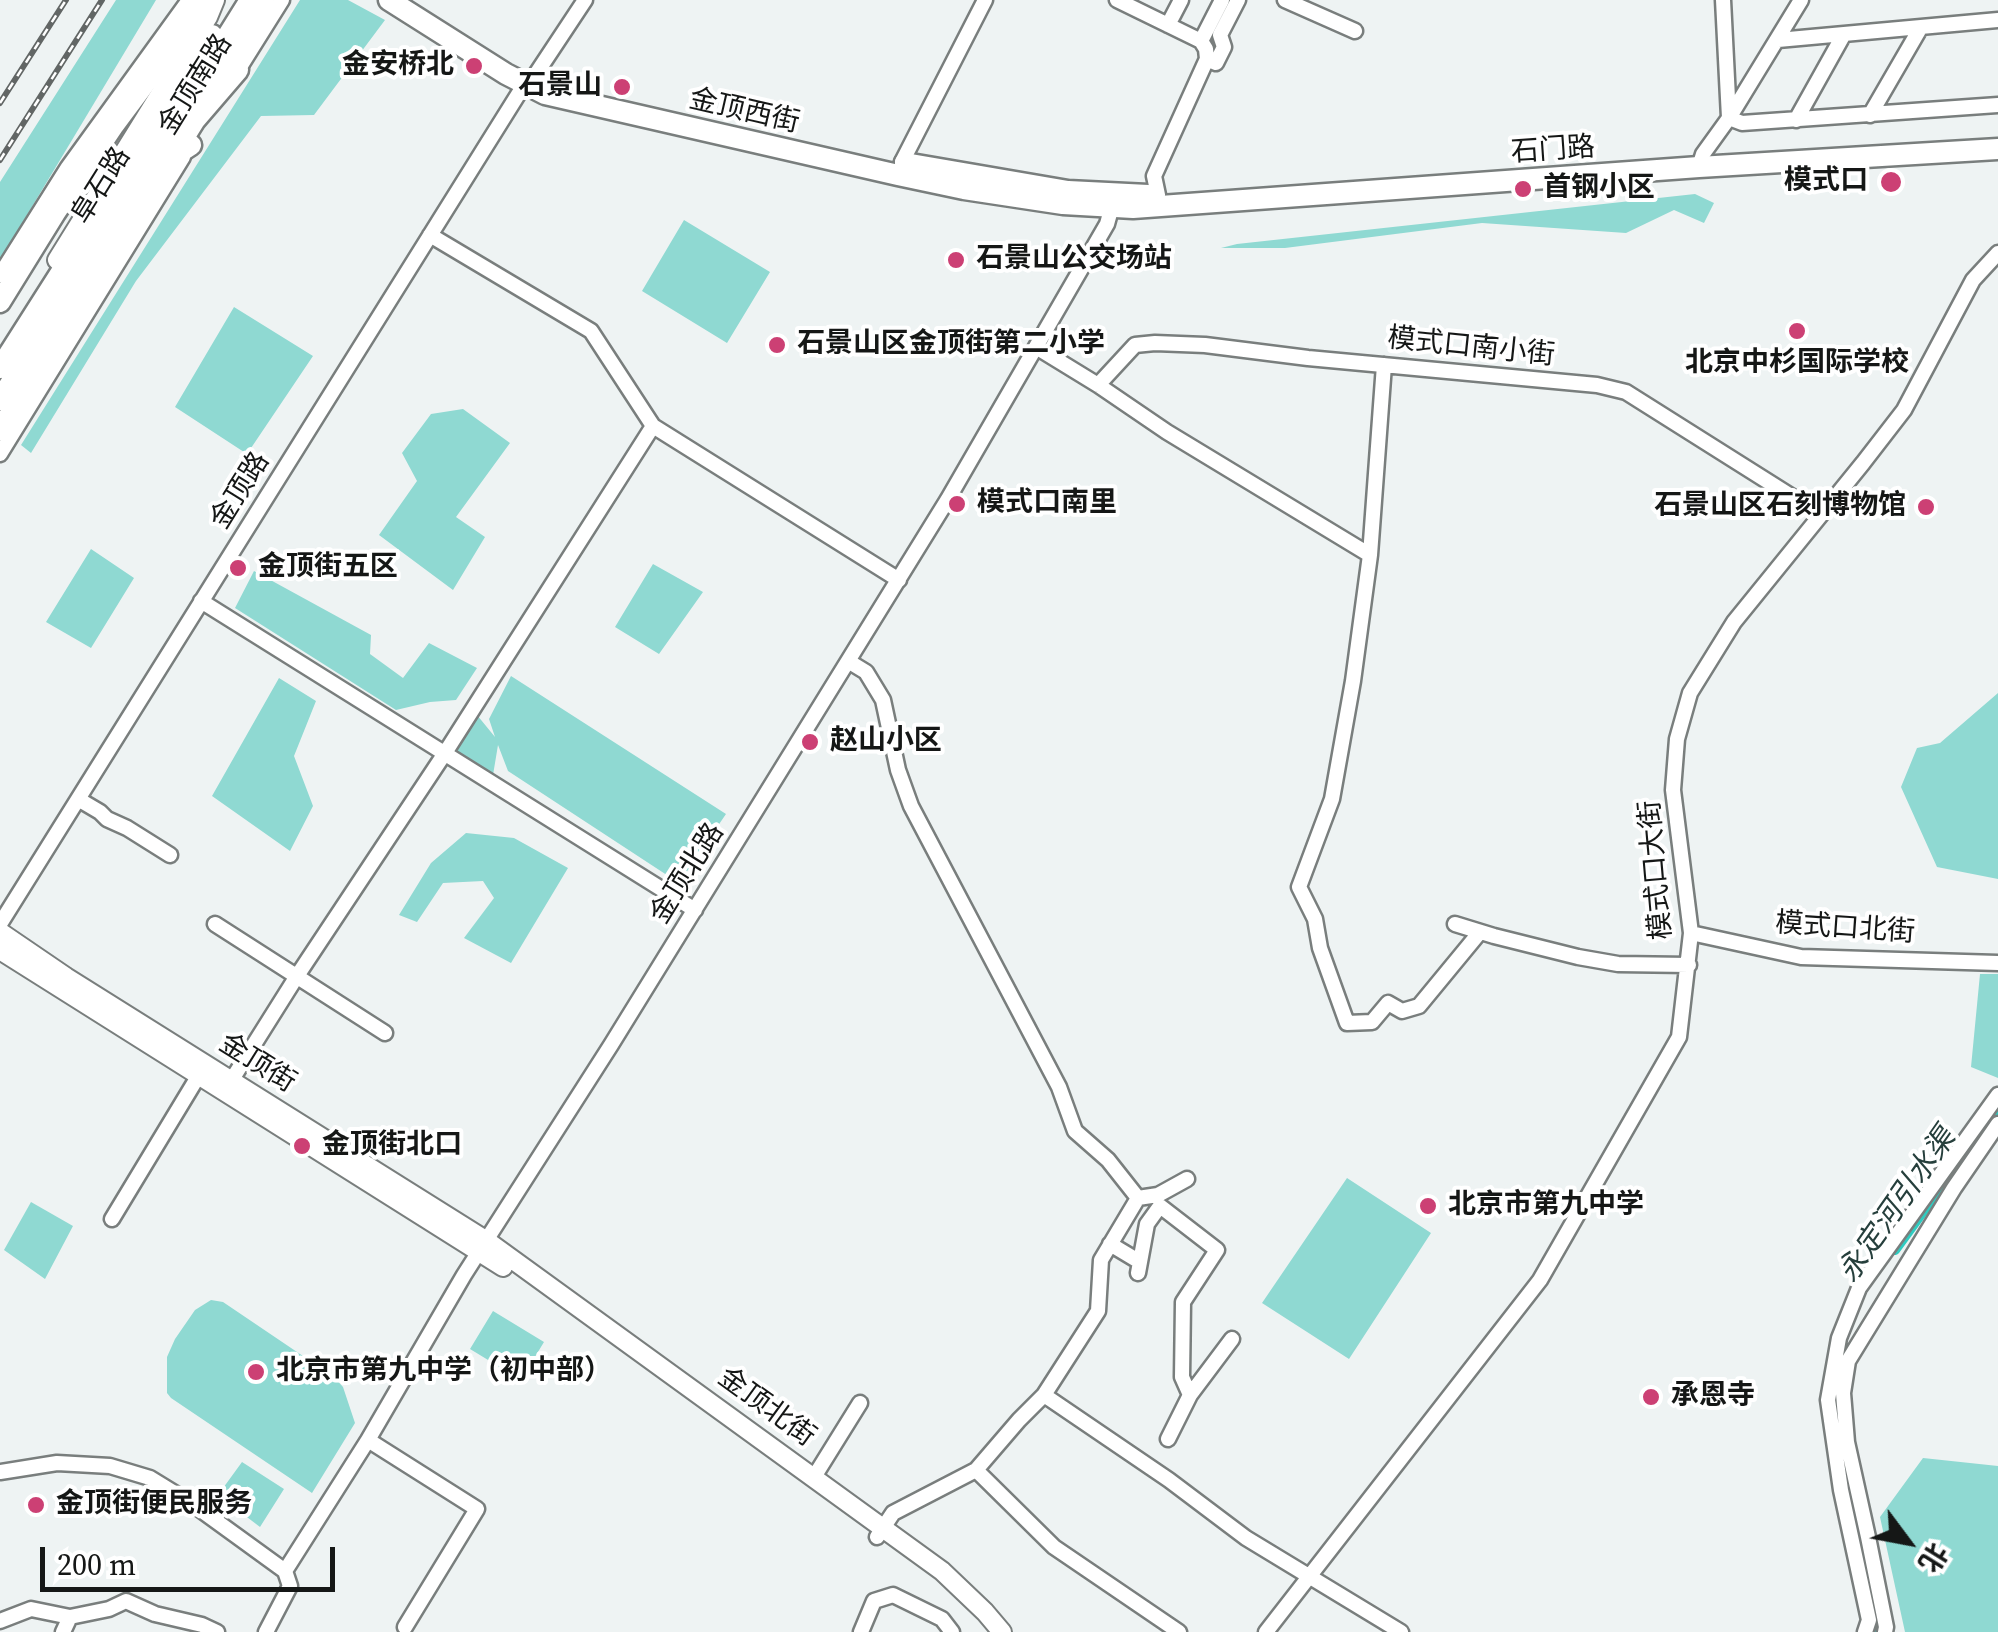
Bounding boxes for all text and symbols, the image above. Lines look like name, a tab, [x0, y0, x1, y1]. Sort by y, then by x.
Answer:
street label: 金顶南路	[152, 29, 240, 141]
place label: 金安桥北	[342, 49, 454, 83]
marker: 金安桥北	[463, 55, 485, 77]
place label: 石景山	[518, 70, 602, 104]
marker: 石景山	[611, 76, 633, 98]
street label: 金顶西街	[686, 83, 802, 141]
street label: 石门路	[1510, 131, 1596, 171]
street label: 阜石路	[65, 141, 139, 231]
place label: 模式口	[1784, 165, 1868, 199]
marker: 模式口	[1878, 169, 1904, 195]
place label: 首钢小区	[1543, 172, 1655, 206]
marker: 首钢小区	[1512, 178, 1534, 200]
place label: 石景山公交场站	[976, 243, 1172, 277]
marker: 石景山公交场站	[945, 249, 967, 271]
marker: 北京中杉国际学校	[1786, 320, 1808, 342]
street label: 模式口南小街	[1386, 323, 1556, 373]
place label: 石景山区金顶街第二小学	[797, 328, 1105, 362]
marker: 石景山区金顶街第二小学	[766, 334, 788, 356]
place label: 北京中杉国际学校	[1685, 347, 1909, 381]
street label: 金顶路	[204, 446, 278, 536]
place label: 模式口南里	[977, 487, 1117, 521]
place label: 石景山区石刻博物馆	[1654, 490, 1906, 524]
marker: 模式口南里	[946, 493, 968, 515]
marker: 石景山区石刻博物馆	[1915, 496, 1937, 518]
place label: 金顶街五区	[258, 551, 398, 585]
marker: 金顶街五区	[227, 557, 249, 579]
place label: 赵山小区	[830, 725, 942, 759]
marker: 赵山小区	[799, 731, 821, 753]
street label: 模式口大街	[1634, 799, 1680, 941]
street label: 金顶北路	[644, 818, 732, 930]
street label: 模式口北街	[1774, 907, 1916, 951]
street label: 金顶街	[212, 1027, 302, 1101]
water label: 永定河引水渠	[1832, 1122, 1964, 1290]
place label: 金顶街北口	[322, 1129, 462, 1163]
marker: 金顶街北口	[291, 1135, 313, 1157]
place label: 北京市第九中学	[1448, 1189, 1644, 1223]
marker: 北京市第九中学	[1417, 1195, 1439, 1217]
place label: 北京市第九中学（初中部）	[276, 1355, 612, 1389]
marker: 北京市第九中学（初中部）	[245, 1361, 267, 1383]
street label: 金顶北街	[711, 1361, 821, 1455]
place label: 承恩寺	[1671, 1380, 1755, 1414]
marker: 承恩寺	[1640, 1386, 1662, 1408]
place label: 金顶街便民服务	[56, 1488, 252, 1522]
north arrow	[1858, 1492, 1958, 1592]
marker: 金顶街便民服务	[25, 1494, 47, 1516]
scale bar	[45, 1527, 340, 1589]
text: 北	[1910, 1536, 1957, 1580]
text: 200 m	[57, 1544, 136, 1585]

